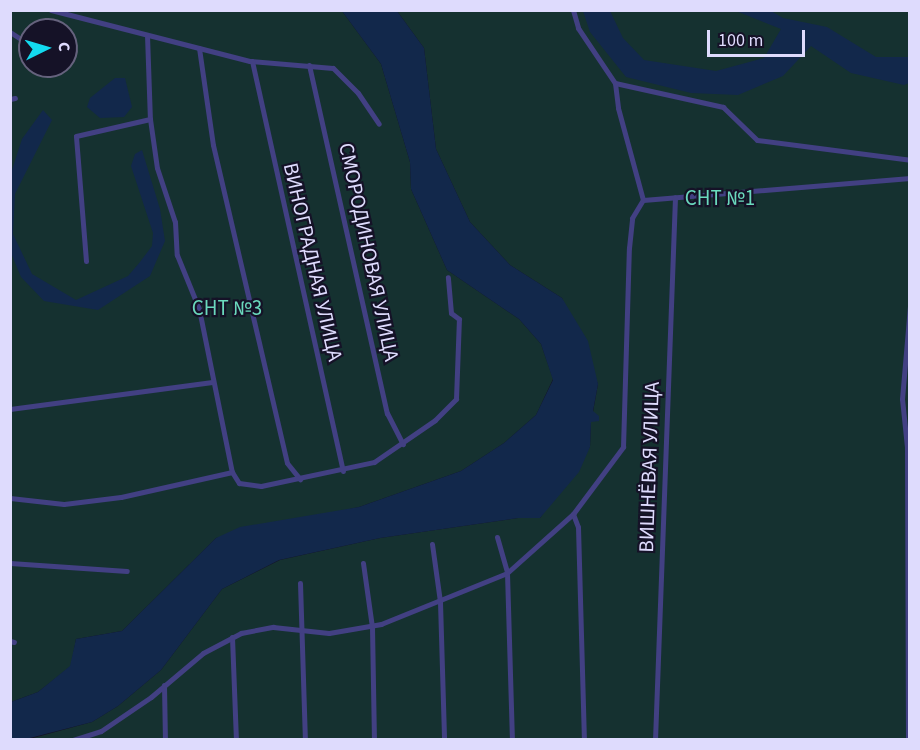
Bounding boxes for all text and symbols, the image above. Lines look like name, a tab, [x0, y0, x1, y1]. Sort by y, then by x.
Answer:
north arrow	[18, 18, 78, 78]
scale bar	[710, 18, 808, 56]
text: 100 m	[718, 28, 763, 53]
text: С	[53, 41, 75, 52]
street label: СМОРОДИНОВАЯ УЛИЦА	[334, 140, 404, 364]
street label: ВИНОГРАДНАЯ УЛИЦА	[278, 160, 348, 364]
park label: СНТ №1	[685, 185, 755, 211]
park label: СНТ №3	[192, 295, 262, 321]
street label: ВИШНЁВАЯ УЛИЦА	[633, 381, 665, 553]

